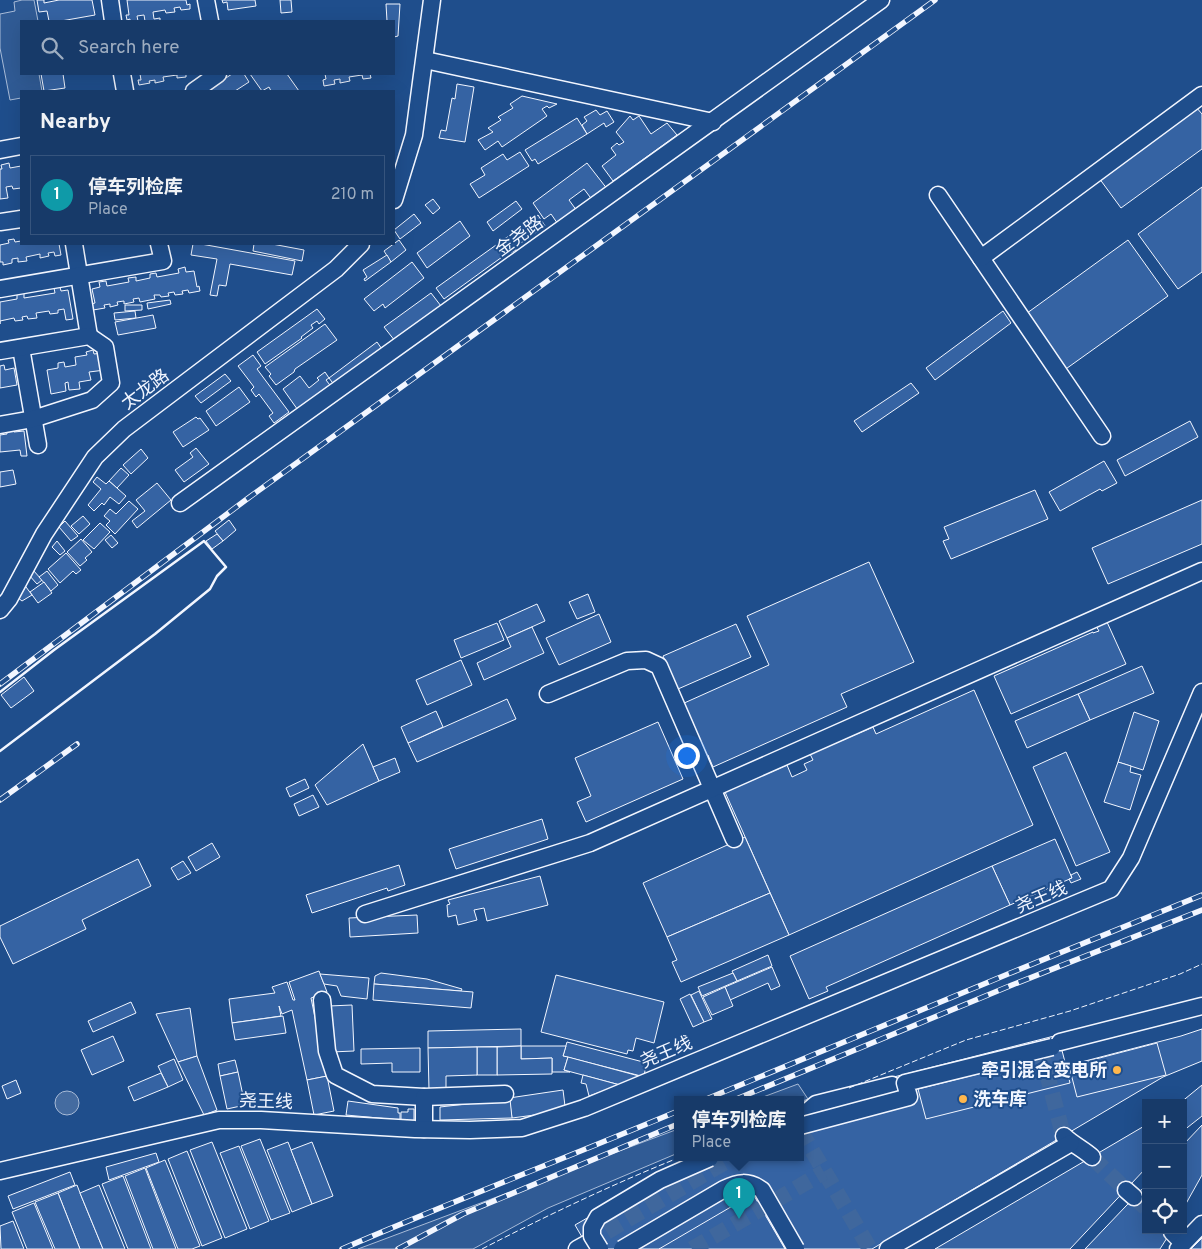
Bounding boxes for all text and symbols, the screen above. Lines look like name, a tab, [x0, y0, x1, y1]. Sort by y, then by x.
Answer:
search box	[20, 20, 395, 75]
icon: search	[38, 34, 66, 62]
text: Search here	[78, 36, 180, 60]
text: Nearby	[40, 109, 111, 136]
text: 停车列检库	[88, 176, 183, 200]
text: 1	[54, 185, 60, 205]
text: 210 m	[331, 185, 374, 205]
text: Place	[88, 200, 128, 220]
street label: 金尧路	[491, 212, 548, 262]
street label: 太龙路	[117, 365, 174, 416]
your location	[674, 743, 700, 769]
street label: 尧王线	[1012, 877, 1071, 920]
street label: 尧王线	[637, 1032, 696, 1075]
place label: 牵引混合变电所	[981, 1060, 1107, 1083]
marker: 牵引混合变电所	[1111, 1064, 1123, 1076]
place label: 洗车库	[973, 1089, 1027, 1112]
street label: 尧王线	[239, 1090, 293, 1115]
marker: 洗车库	[957, 1093, 969, 1105]
popup	[674, 1096, 804, 1161]
map controls	[1142, 1099, 1187, 1234]
button: +	[1142, 1099, 1187, 1144]
text: 停车列检库	[691, 1109, 787, 1133]
text: Place	[691, 1133, 731, 1153]
button: −	[1142, 1144, 1187, 1189]
pin: 1	[723, 1178, 755, 1219]
button: locate	[1142, 1189, 1187, 1234]

